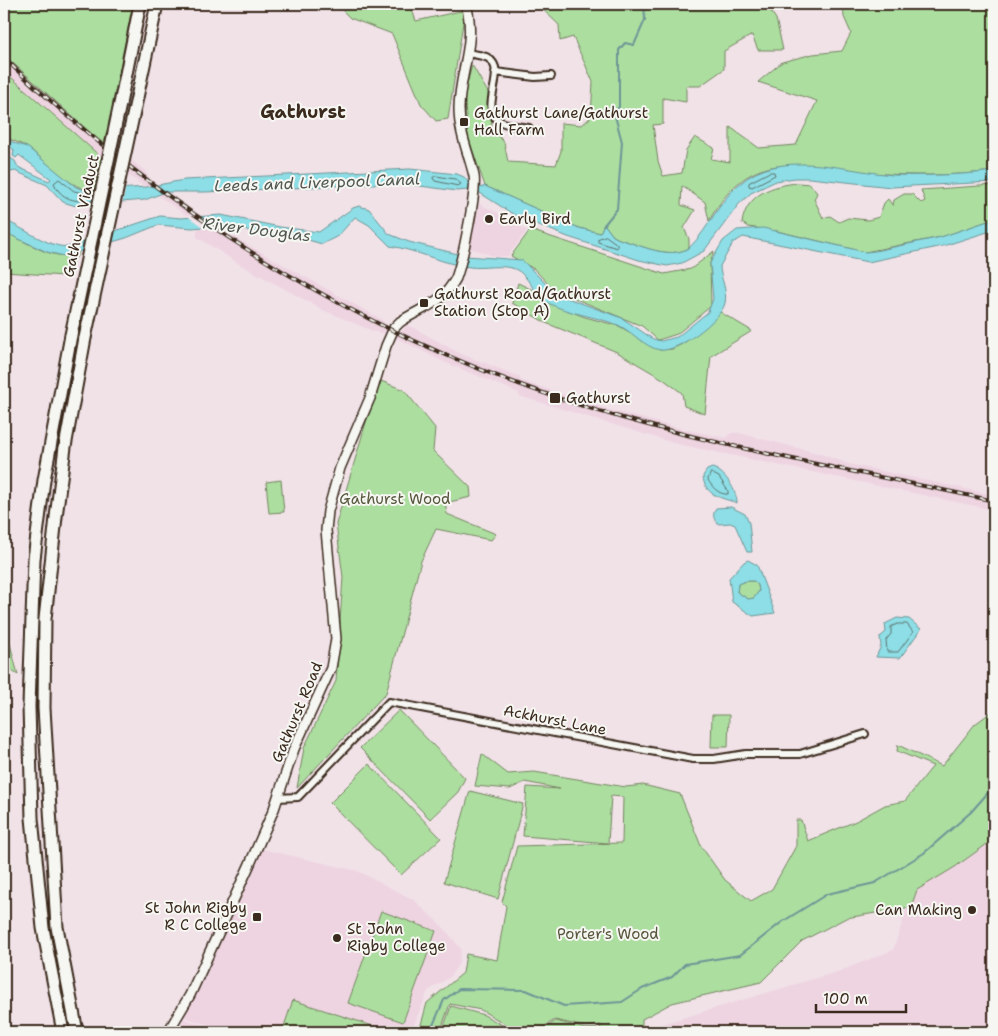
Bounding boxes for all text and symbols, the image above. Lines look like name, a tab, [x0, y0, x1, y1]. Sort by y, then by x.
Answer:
district label: Gathurst	[260, 100, 346, 124]
place label: Gathurst Lane/Gathurst Hall Farm	[474, 103, 648, 140]
marker: Gathurst Lane/Gathurst Hall Farm	[458, 116, 470, 128]
street label: Gathurst Viaduct	[58, 153, 104, 279]
water label: Leeds and Liverpool Canal	[214, 168, 420, 197]
place label: Early Bird	[499, 209, 571, 229]
water label: River Douglas	[202, 212, 312, 247]
marker: Early Bird	[483, 213, 495, 225]
place label: Gathurst Road/Gathurst Station (Stop A)	[434, 284, 611, 321]
marker: Gathurst Road/Gathurst Station (Stop A)	[418, 297, 430, 309]
place label: Gathurst	[566, 388, 631, 408]
marker: Gathurst	[548, 391, 562, 405]
park label: Gathurst Wood	[339, 489, 451, 509]
street label: Gathurst Road	[267, 658, 327, 765]
street label: Ackhurst Lane	[502, 700, 608, 740]
place label: St John Rigby R C College	[145, 898, 247, 935]
place label: Can Making	[875, 900, 962, 920]
marker: Can Making	[966, 904, 978, 916]
marker: St John Rigby R C College	[251, 911, 263, 923]
place label: St John Rigby College	[347, 919, 446, 956]
park label: Porter's Wood	[557, 924, 659, 944]
marker: St John Rigby College	[331, 932, 343, 944]
scale bar	[816, 981, 906, 1013]
text: 100 m	[823, 989, 868, 1009]

